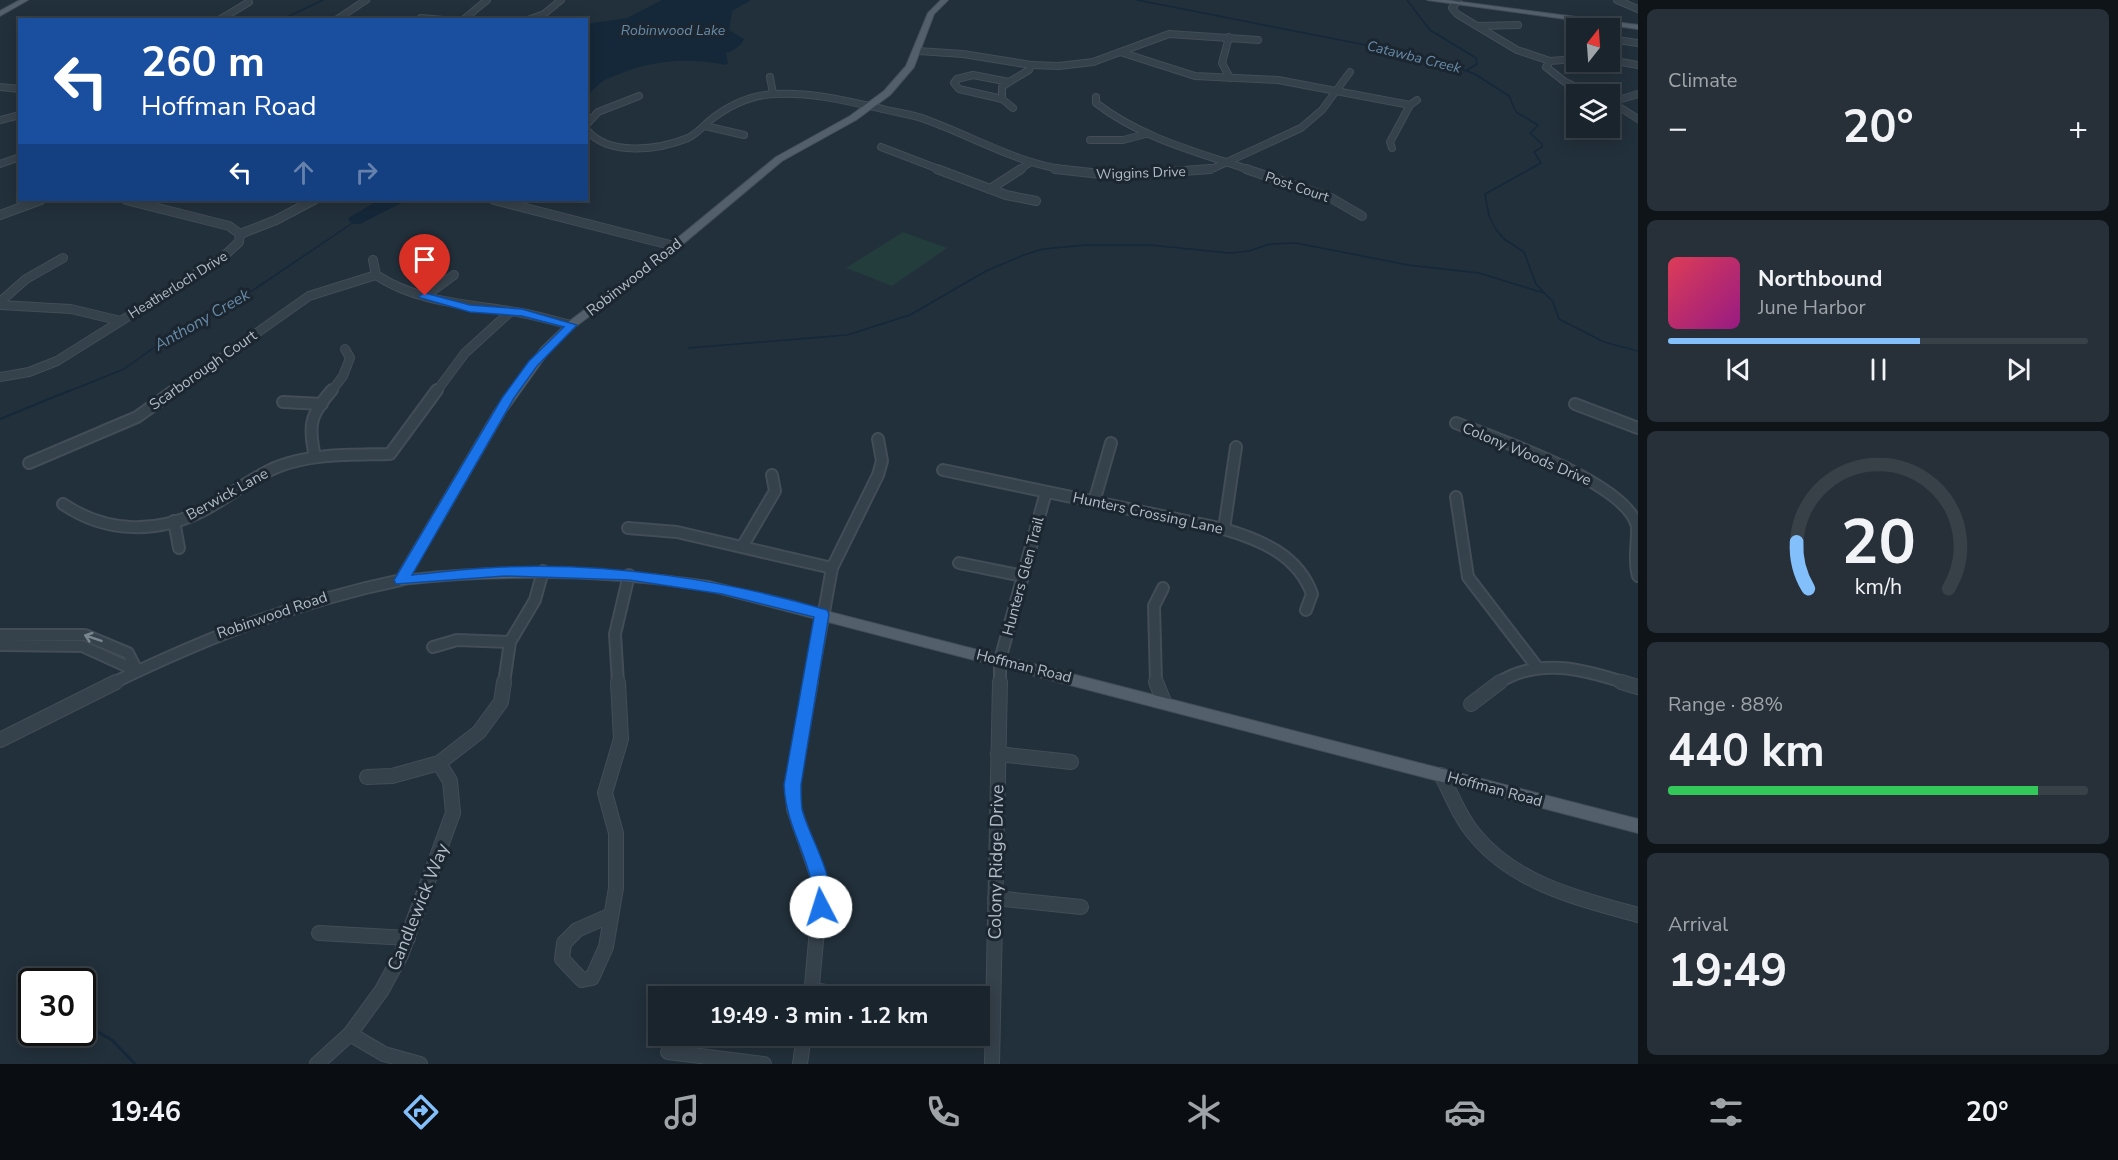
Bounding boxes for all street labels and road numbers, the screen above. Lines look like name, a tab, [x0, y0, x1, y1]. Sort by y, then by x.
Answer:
street label: Wiggins Drive	[1096, 162, 1186, 184]
street label: Post Court	[1263, 167, 1332, 207]
street label: Robinwood Road	[582, 234, 686, 320]
street label: Heatherloch Drive	[125, 247, 231, 323]
street label: Scarborough Court	[145, 325, 261, 415]
street label: Colony Woods Drive	[1459, 418, 1595, 490]
street label: Berwick Lane	[182, 463, 272, 525]
street label: Hunters Crossing Lane	[1071, 487, 1225, 539]
street label: Hunters Glen Trail	[997, 514, 1049, 638]
street label: Robinwood Road	[214, 587, 330, 643]
street label: Hoffman Road	[974, 645, 1074, 687]
street label: Hoffman Road	[1445, 767, 1545, 811]
street label: Colony Ridge Drive	[983, 784, 1009, 940]
street label: Candlewick Way	[381, 839, 455, 974]

